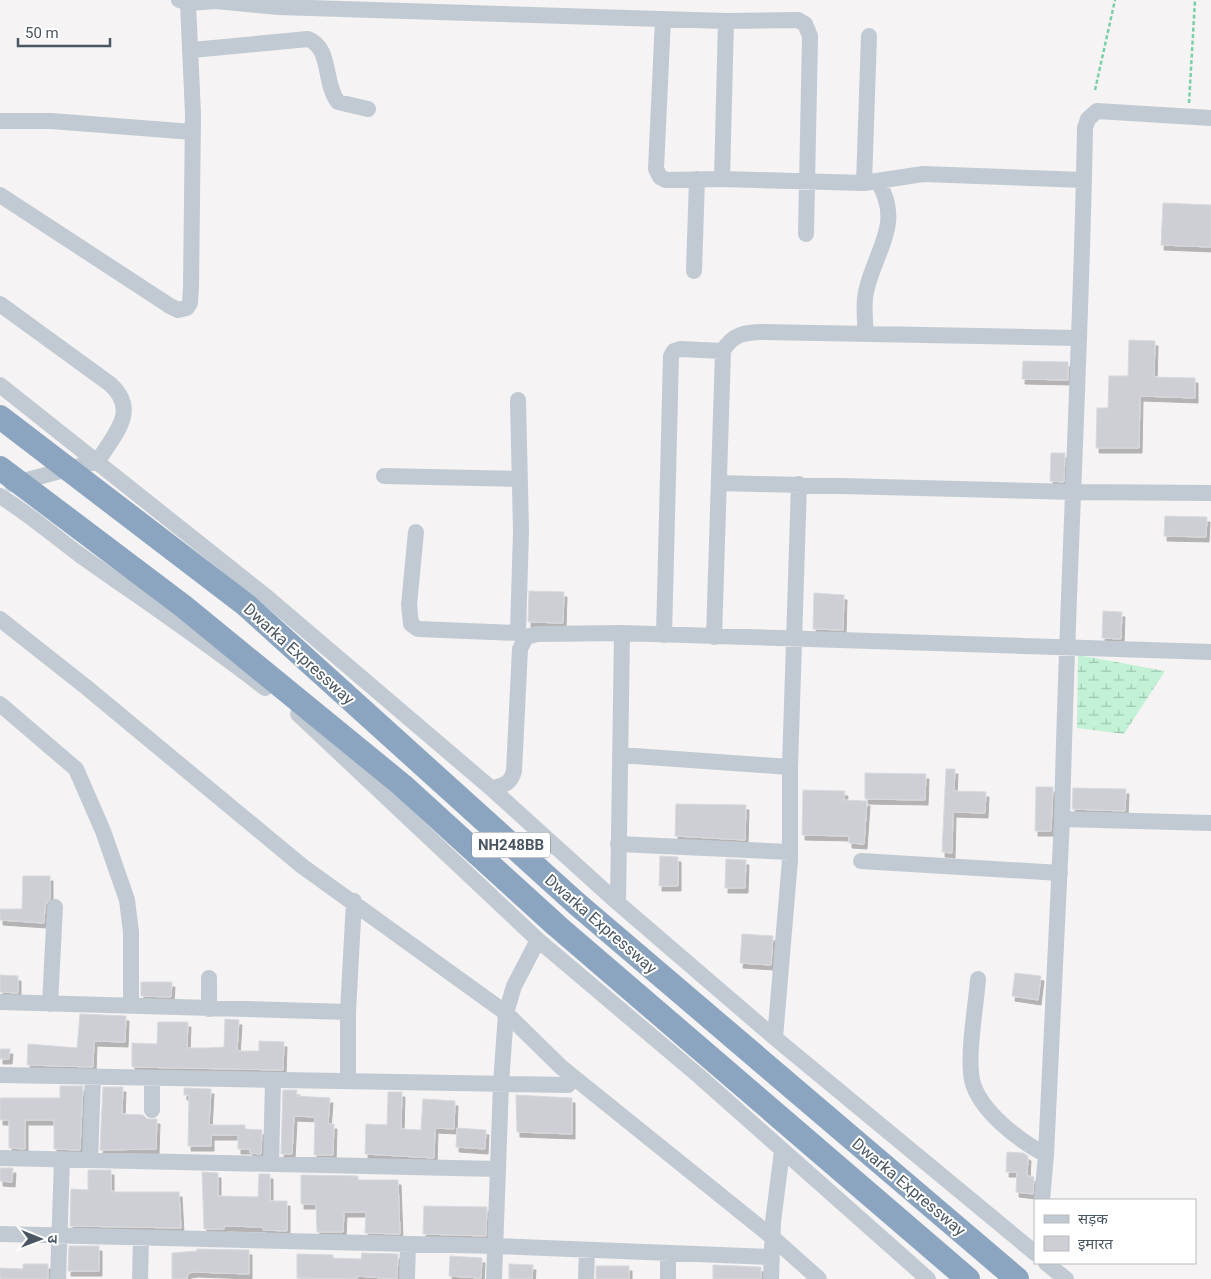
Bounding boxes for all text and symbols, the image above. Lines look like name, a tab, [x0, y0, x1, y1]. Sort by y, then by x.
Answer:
scale bar	[18, 15, 110, 47]
text: 50 m	[25, 24, 59, 42]
street label: Dwarka Expressway	[240, 599, 358, 709]
road number: NH248BB	[472, 832, 550, 858]
street label: Dwarka Expressway	[541, 870, 661, 978]
street label: Dwarka Expressway	[849, 1134, 970, 1240]
legend	[1034, 1199, 1196, 1264]
text: सड़क	[1078, 1210, 1108, 1228]
north arrow	[15, 1214, 65, 1264]
text: उ	[45, 1235, 61, 1244]
text: इमारत	[1078, 1235, 1113, 1253]

